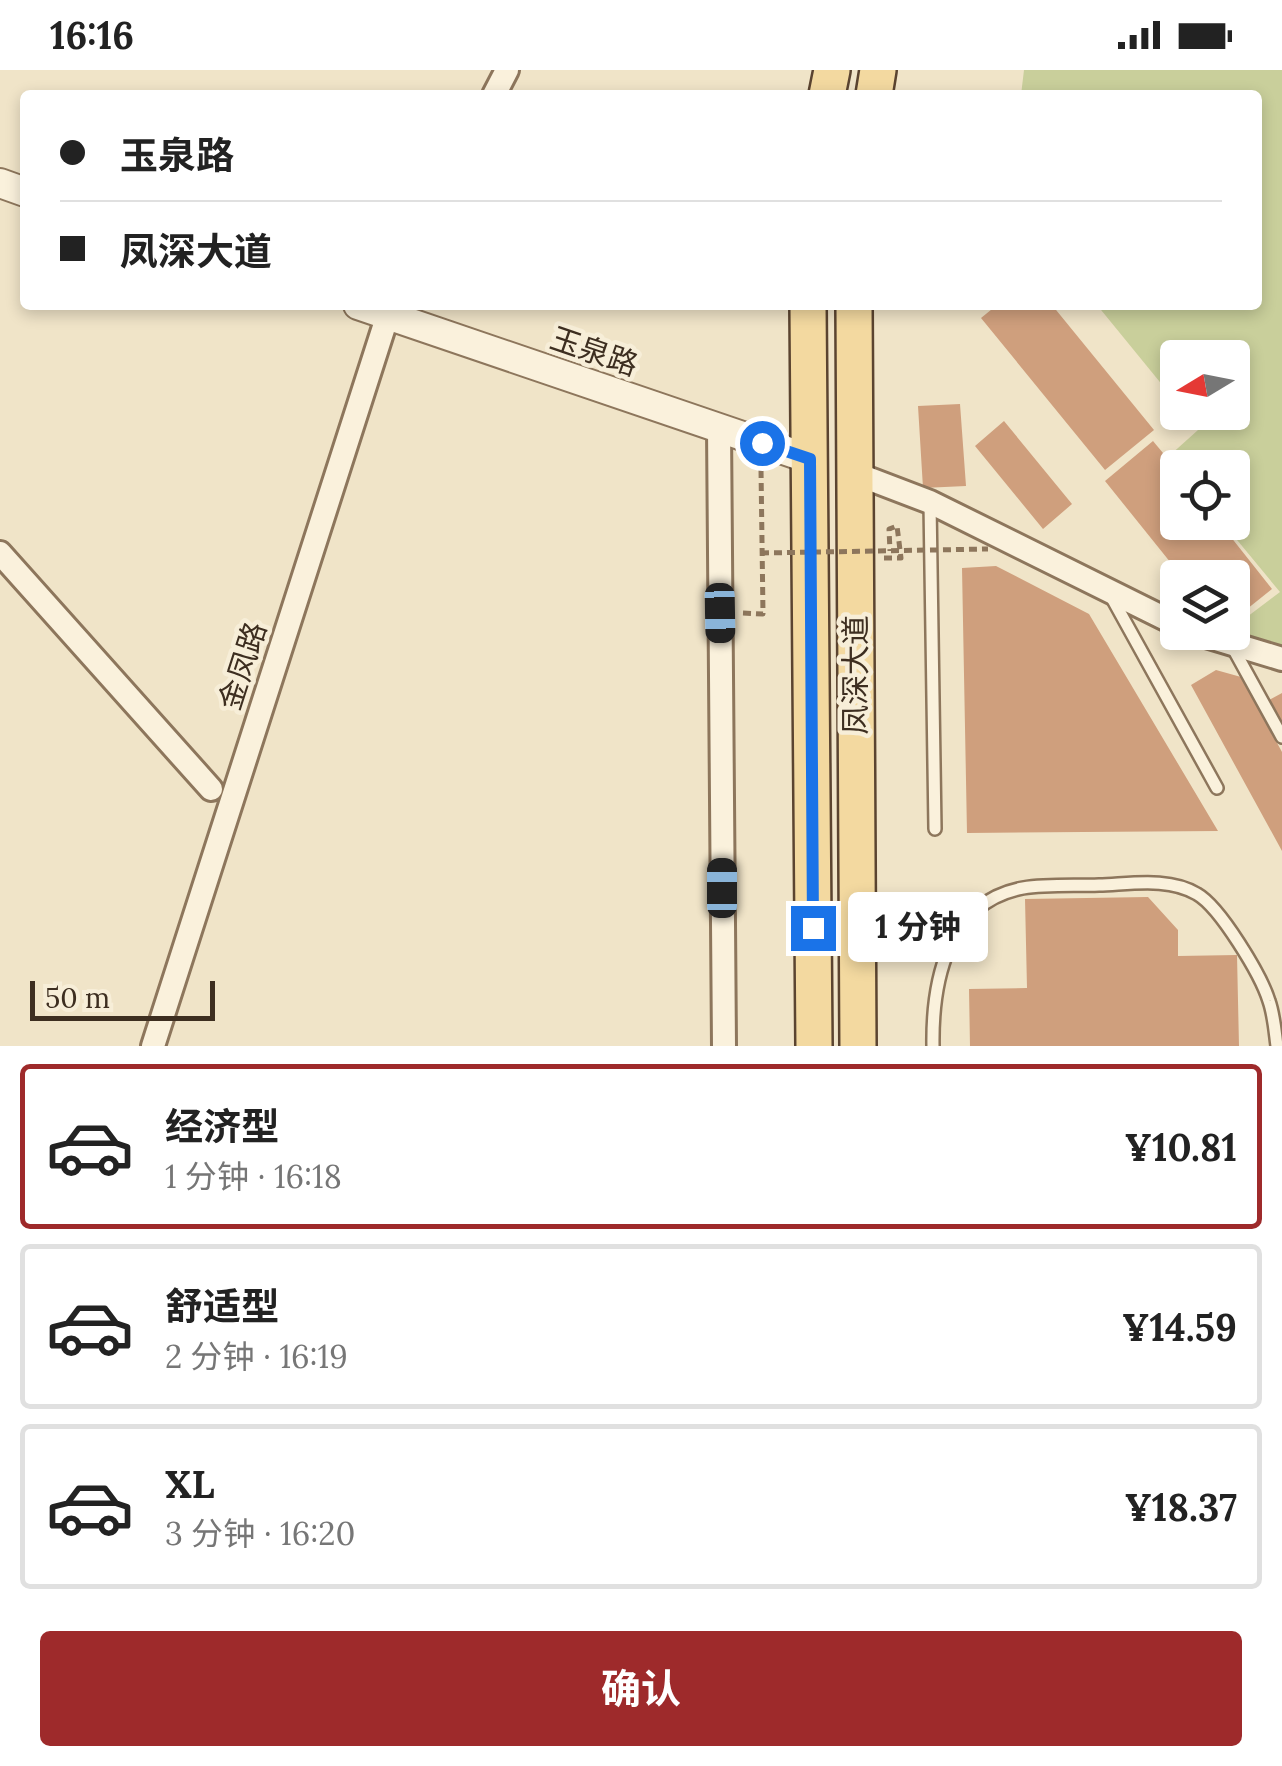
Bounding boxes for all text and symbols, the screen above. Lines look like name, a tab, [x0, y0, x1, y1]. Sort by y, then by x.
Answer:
text: 16:16	[50, 11, 134, 59]
text: 玉泉路	[120, 131, 234, 179]
text: 凤深大道	[120, 227, 272, 275]
street label: 玉泉路	[546, 318, 643, 384]
north arrow	[1160, 340, 1250, 430]
map controls	[1160, 340, 1250, 650]
route start	[740, 421, 785, 466]
button: locate	[1160, 450, 1250, 540]
button: layers	[1160, 560, 1250, 650]
car	[704, 583, 736, 643]
street label: 凤深大道	[836, 615, 874, 735]
street label: 金凤路	[210, 617, 274, 714]
car	[707, 858, 737, 918]
callout: 1 分钟	[848, 893, 988, 963]
route end	[791, 906, 836, 951]
text: 1 分钟	[875, 906, 961, 947]
scale bar	[30, 976, 215, 1020]
text: 50 m	[45, 980, 110, 1016]
icon: car	[45, 1102, 135, 1192]
text: 经济型	[165, 1102, 279, 1150]
text: ¥10.81	[1125, 1123, 1237, 1171]
text: 1 分钟 · 16:18	[165, 1156, 342, 1197]
icon: car	[45, 1282, 135, 1372]
text: 舒适型	[165, 1282, 279, 1330]
text: ¥14.59	[1122, 1303, 1237, 1351]
text: 2 分钟 · 16:19	[165, 1336, 348, 1377]
text: XL	[165, 1460, 215, 1508]
icon: car	[45, 1462, 135, 1552]
text: ¥18.37	[1124, 1483, 1237, 1531]
text: 3 分钟 · 16:20	[165, 1513, 355, 1554]
button: 确认	[40, 1631, 1242, 1746]

